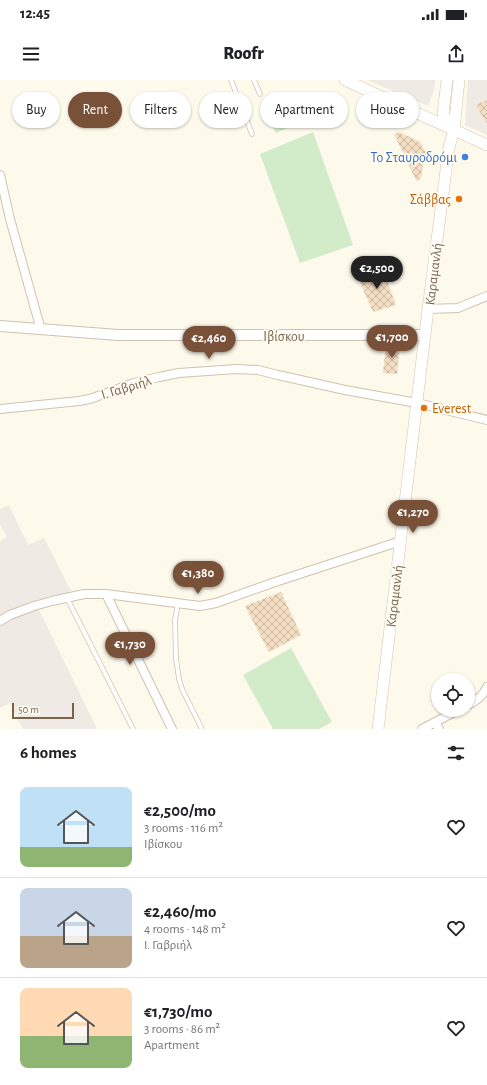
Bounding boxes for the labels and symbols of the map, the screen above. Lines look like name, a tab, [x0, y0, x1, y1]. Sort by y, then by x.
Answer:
place label: Το Σταυροδρόμι	[371, 151, 457, 165]
marker: Το Σταυροδρόμι	[460, 152, 470, 162]
place label: Σάββας	[410, 193, 452, 207]
marker: Σάββας	[454, 194, 464, 204]
street label: Καραμανλή	[423, 242, 445, 306]
pin: €2,500	[344, 256, 410, 290]
pin: €1,700	[359, 325, 425, 359]
pin: €2,460	[176, 326, 242, 360]
street label: Ιβίσκου	[263, 330, 305, 344]
street label: Ι. Γαβριήλ	[100, 373, 154, 402]
place label: Everest	[432, 402, 472, 416]
marker: Everest	[419, 403, 429, 413]
pin: €1,270	[380, 500, 446, 534]
pin: €1,380	[165, 561, 231, 595]
street label: Καραμανλή	[384, 564, 406, 628]
pin: €1,730	[97, 632, 163, 666]
scale bar	[12, 701, 74, 720]

